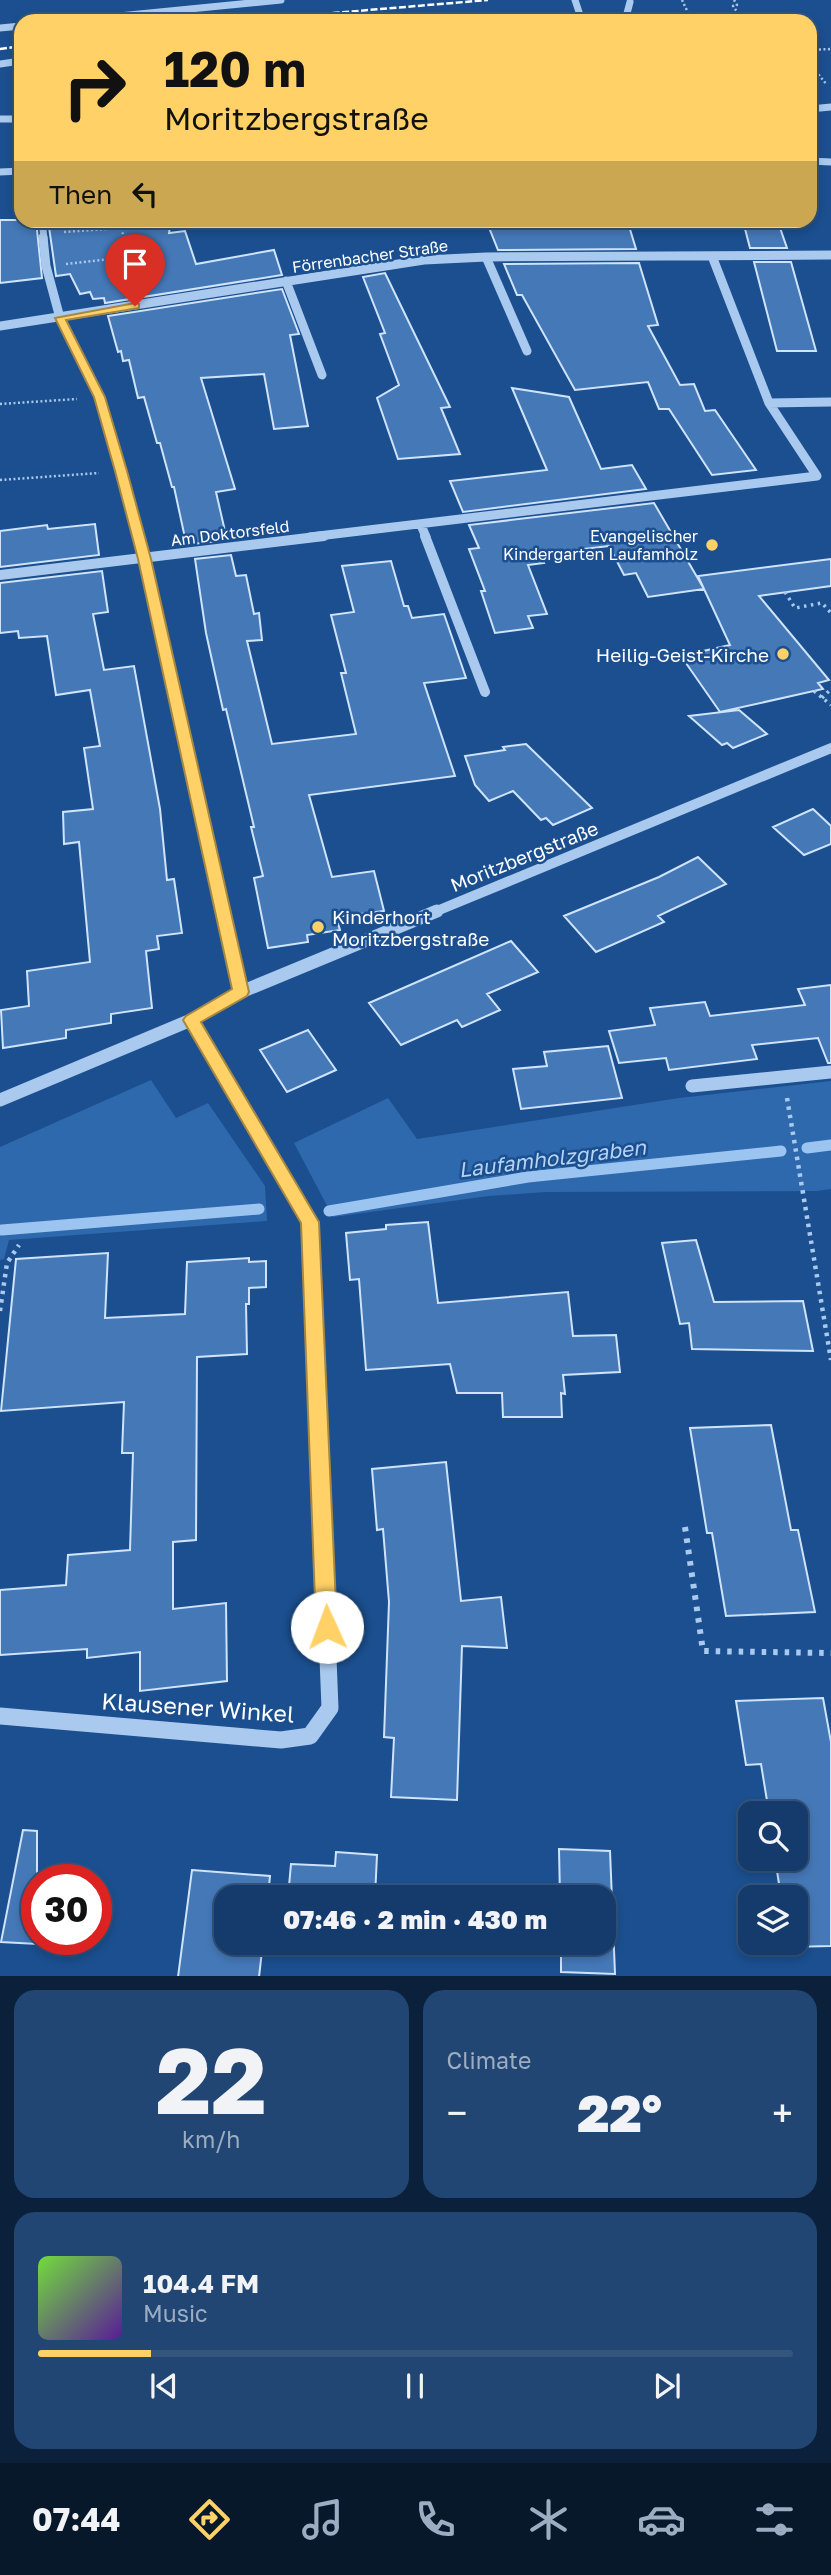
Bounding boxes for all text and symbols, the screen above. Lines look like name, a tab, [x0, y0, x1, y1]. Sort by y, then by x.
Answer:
text: 120 m	[164, 39, 306, 98]
icon: right	[49, 42, 140, 133]
text: Moritzbergstraße	[164, 99, 429, 137]
icon: left	[126, 175, 164, 213]
text: Then	[49, 179, 112, 210]
pin	[105, 234, 165, 306]
street label: Förrenbacher Straße	[291, 235, 449, 277]
icon: arrive	[116, 245, 154, 283]
street label: Am Doktorsfeld	[169, 516, 291, 550]
place label: Evangelischer Kindergarten Laufamholz	[503, 526, 698, 564]
marker: Evangelischer Kindergarten Laufamholz	[704, 537, 720, 553]
place label: Heilig-Geist-Kirche	[596, 643, 769, 666]
marker: Heilig-Geist-Kirche	[775, 646, 791, 662]
street label: Moritzbergstraße	[447, 816, 601, 896]
place label: Kinderhort Moritzbergstraße	[332, 905, 489, 950]
marker: Kinderhort Moritzbergstraße	[310, 919, 326, 935]
water label: Laufamholzgraben	[457, 1133, 648, 1182]
position arrow	[290, 1590, 364, 1664]
street label: Klausener Winkel	[101, 1686, 295, 1728]
map controls	[738, 1801, 808, 1955]
button: search	[738, 1801, 808, 1871]
speed limit sign: 30	[21, 1864, 112, 1955]
button: layers	[738, 1885, 808, 1955]
text: 07:46 · 2 min · 430 m	[283, 1904, 547, 1935]
text: 22	[156, 2025, 267, 2134]
text: Climate	[447, 2046, 531, 2074]
text: 22°	[577, 2081, 662, 2143]
text: −	[447, 2090, 467, 2135]
text: +	[772, 2090, 793, 2135]
text: km/h	[182, 2125, 241, 2153]
text: 104.4 FM	[143, 2268, 259, 2299]
text: Music	[143, 2299, 208, 2327]
icon: previous	[145, 2367, 183, 2405]
icon: pause	[396, 2367, 434, 2405]
icon: next	[648, 2367, 686, 2405]
icon: directions	[185, 2495, 234, 2544]
icon: music	[298, 2495, 347, 2544]
icon: phone	[411, 2495, 460, 2544]
icon: climate	[524, 2495, 573, 2544]
icon: car	[637, 2495, 686, 2544]
icon: filters	[750, 2495, 799, 2544]
text: 07:44	[32, 2500, 121, 2538]

